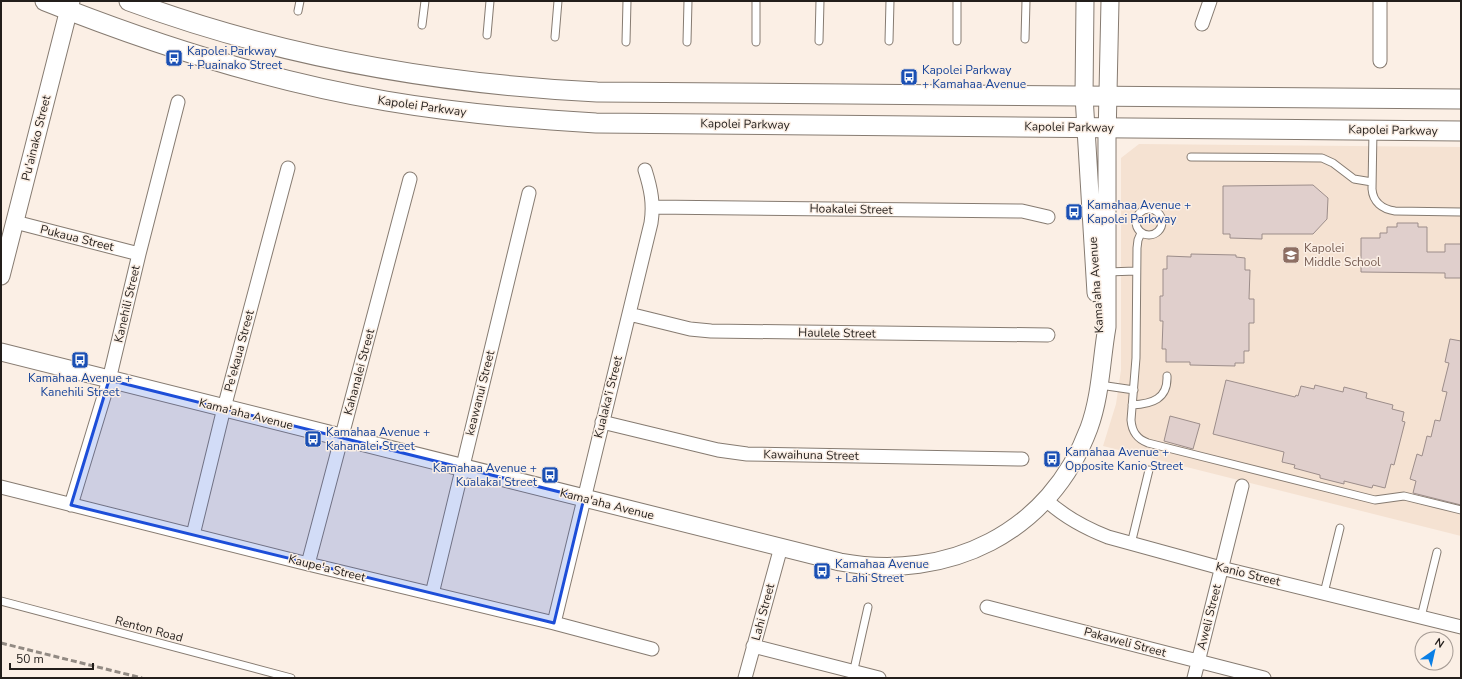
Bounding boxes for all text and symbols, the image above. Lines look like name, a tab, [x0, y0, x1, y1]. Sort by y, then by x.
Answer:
place label: Kapolei Parkway + Puainako Street	[187, 43, 283, 73]
bus stop icon: Kapolei Parkway + Puainako Street	[164, 48, 184, 68]
place label: Kapolei Parkway + Kamahaa Avenue	[922, 62, 1026, 92]
bus stop icon: Kapolei Parkway + Kamahaa Avenue	[899, 67, 919, 87]
street label: Kapolei Parkway	[377, 92, 468, 120]
street label: Pu'ainako Street	[18, 93, 55, 182]
street label: Kapolei Parkway	[700, 115, 791, 133]
street label: Kapolei Parkway	[1024, 118, 1115, 136]
street label: Kapolei Parkway	[1348, 121, 1439, 139]
place label: Kamahaa Avenue + Kapolei Parkway	[1087, 197, 1191, 227]
street label: Hoakalei Street	[809, 200, 893, 218]
bus stop icon: Kamahaa Avenue + Kapolei Parkway	[1064, 202, 1084, 222]
street label: Pukaua Street	[38, 221, 116, 255]
street label: Kama'aha Avenue	[1085, 236, 1107, 334]
place label: Kapolei Middle School	[1304, 240, 1381, 270]
school or university icon: Kapolei Middle School	[1281, 245, 1301, 265]
street label: Kanehili Street	[110, 263, 144, 344]
street label: Pe'ekaua Street	[220, 308, 258, 394]
street label: Haulele Street	[798, 324, 877, 342]
street label: Kahanalei Street	[340, 326, 378, 417]
street label: keawanui Street	[462, 348, 498, 437]
bus stop icon: Kamahaa Avenue + Kanehili Street	[70, 350, 90, 370]
street label: Kualaka'i Street	[590, 354, 626, 440]
place label: Kamahaa Avenue + Kanehili Street	[28, 370, 132, 400]
street label: Kama'aha Avenue	[197, 395, 295, 433]
place label: Kamahaa Avenue + Kahanalei Street	[326, 424, 430, 454]
bus stop icon: Kamahaa Avenue + Kahanalei Street	[303, 429, 323, 449]
place label: Kamahaa Avenue + Opposite Kanio Street	[1065, 444, 1184, 474]
street label: Kawaihuna Street	[763, 446, 860, 464]
bus stop icon: Kamahaa Avenue + Opposite Kanio Street	[1042, 449, 1062, 469]
place label: Kamahaa Avenue + Kualakai Street	[433, 460, 538, 490]
bus stop icon: Kamahaa Avenue + Kualakai Street	[540, 465, 560, 485]
street label: Kama'aha Avenue	[558, 485, 656, 523]
street label: Kaupe'a Street	[287, 551, 368, 585]
place label: Kamahaa Avenue + Lahi Street	[835, 556, 929, 586]
street label: Kanio Street	[1214, 558, 1283, 590]
bus stop icon: Kamahaa Avenue + Lahi Street	[812, 561, 832, 581]
street label: Lahi Street	[748, 581, 778, 642]
street label: Aweli Street	[1193, 582, 1225, 651]
street label: Renton Road	[113, 612, 185, 646]
street label: Pakaweli Street	[1082, 623, 1169, 661]
north arrow	[1414, 631, 1454, 671]
text: N	[1432, 635, 1447, 652]
scale bar	[10, 645, 93, 671]
text: 50 m	[16, 651, 44, 667]

